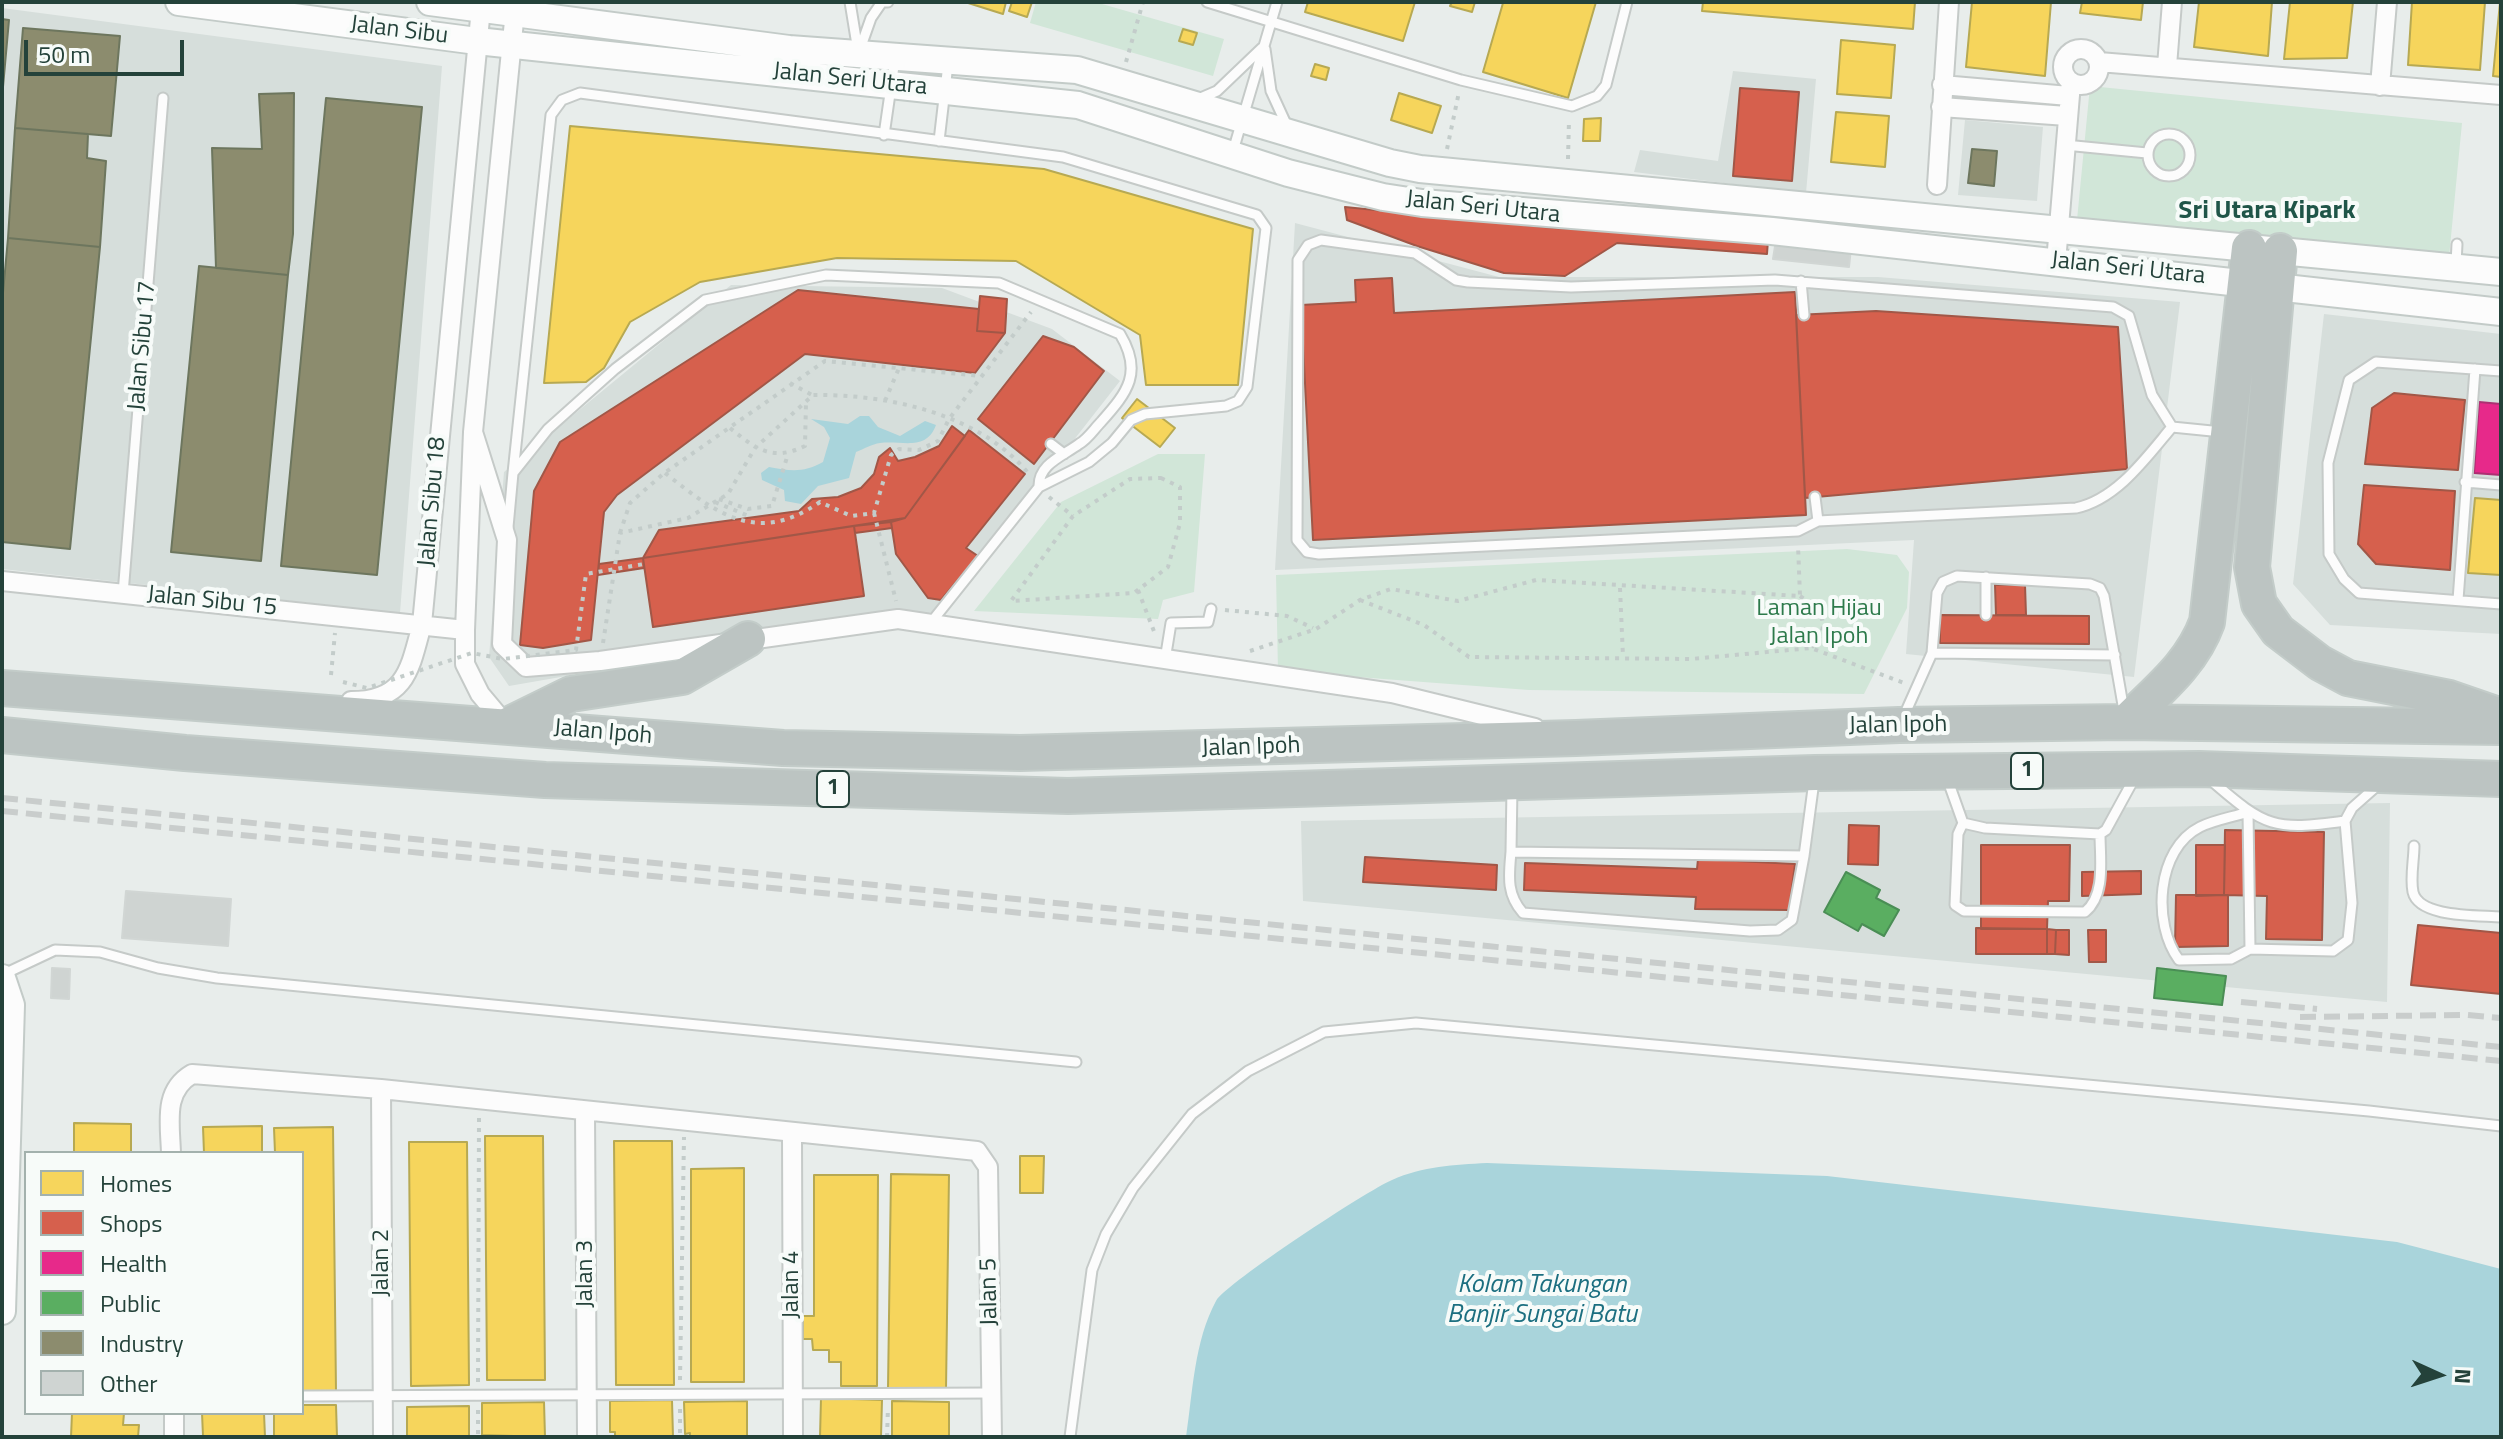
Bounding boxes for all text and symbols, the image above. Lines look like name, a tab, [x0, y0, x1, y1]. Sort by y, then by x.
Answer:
street label: Jalan Sibu	[348, 11, 450, 51]
scale bar	[28, 24, 188, 74]
text: 50 m	[38, 36, 90, 72]
street label: Jalan Seri Utara	[771, 58, 929, 102]
street label: Jalan Seri Utara	[1404, 186, 1562, 230]
district label: Sri Utara Kipark	[2178, 196, 2356, 228]
street label: Jalan Seri Utara	[2049, 247, 2207, 291]
street label: Jalan Sibu 17	[123, 280, 163, 412]
street label: Jalan Sibu 18	[413, 436, 453, 568]
street label: Jalan Sibu 15	[146, 581, 278, 623]
park label: Laman Hijau Jalan Ipoh	[1756, 595, 1882, 651]
street label: Jalan Ipoh	[1848, 711, 1948, 741]
street label: Jalan Ipoh	[553, 714, 653, 752]
street label: Jalan Ipoh	[1201, 732, 1301, 764]
road number: 1	[2011, 753, 2043, 789]
road number: 1	[817, 771, 849, 807]
legend	[24, 1151, 304, 1415]
text: Homes	[100, 1165, 172, 1201]
text: Shops	[100, 1205, 162, 1241]
street label: Jalan 2	[368, 1229, 396, 1297]
street label: Jalan 3	[572, 1240, 600, 1308]
text: Health	[100, 1245, 167, 1281]
street label: Jalan 4	[778, 1251, 806, 1319]
street label: Jalan 5	[975, 1258, 1005, 1326]
water label: Kolam Takungan Banjir Sungai Batu	[1447, 1270, 1637, 1332]
text: Public	[100, 1285, 161, 1321]
text: Industry	[100, 1325, 184, 1361]
north arrow	[2399, 1335, 2479, 1415]
text: Other	[100, 1365, 158, 1401]
text: N	[2446, 1368, 2480, 1385]

